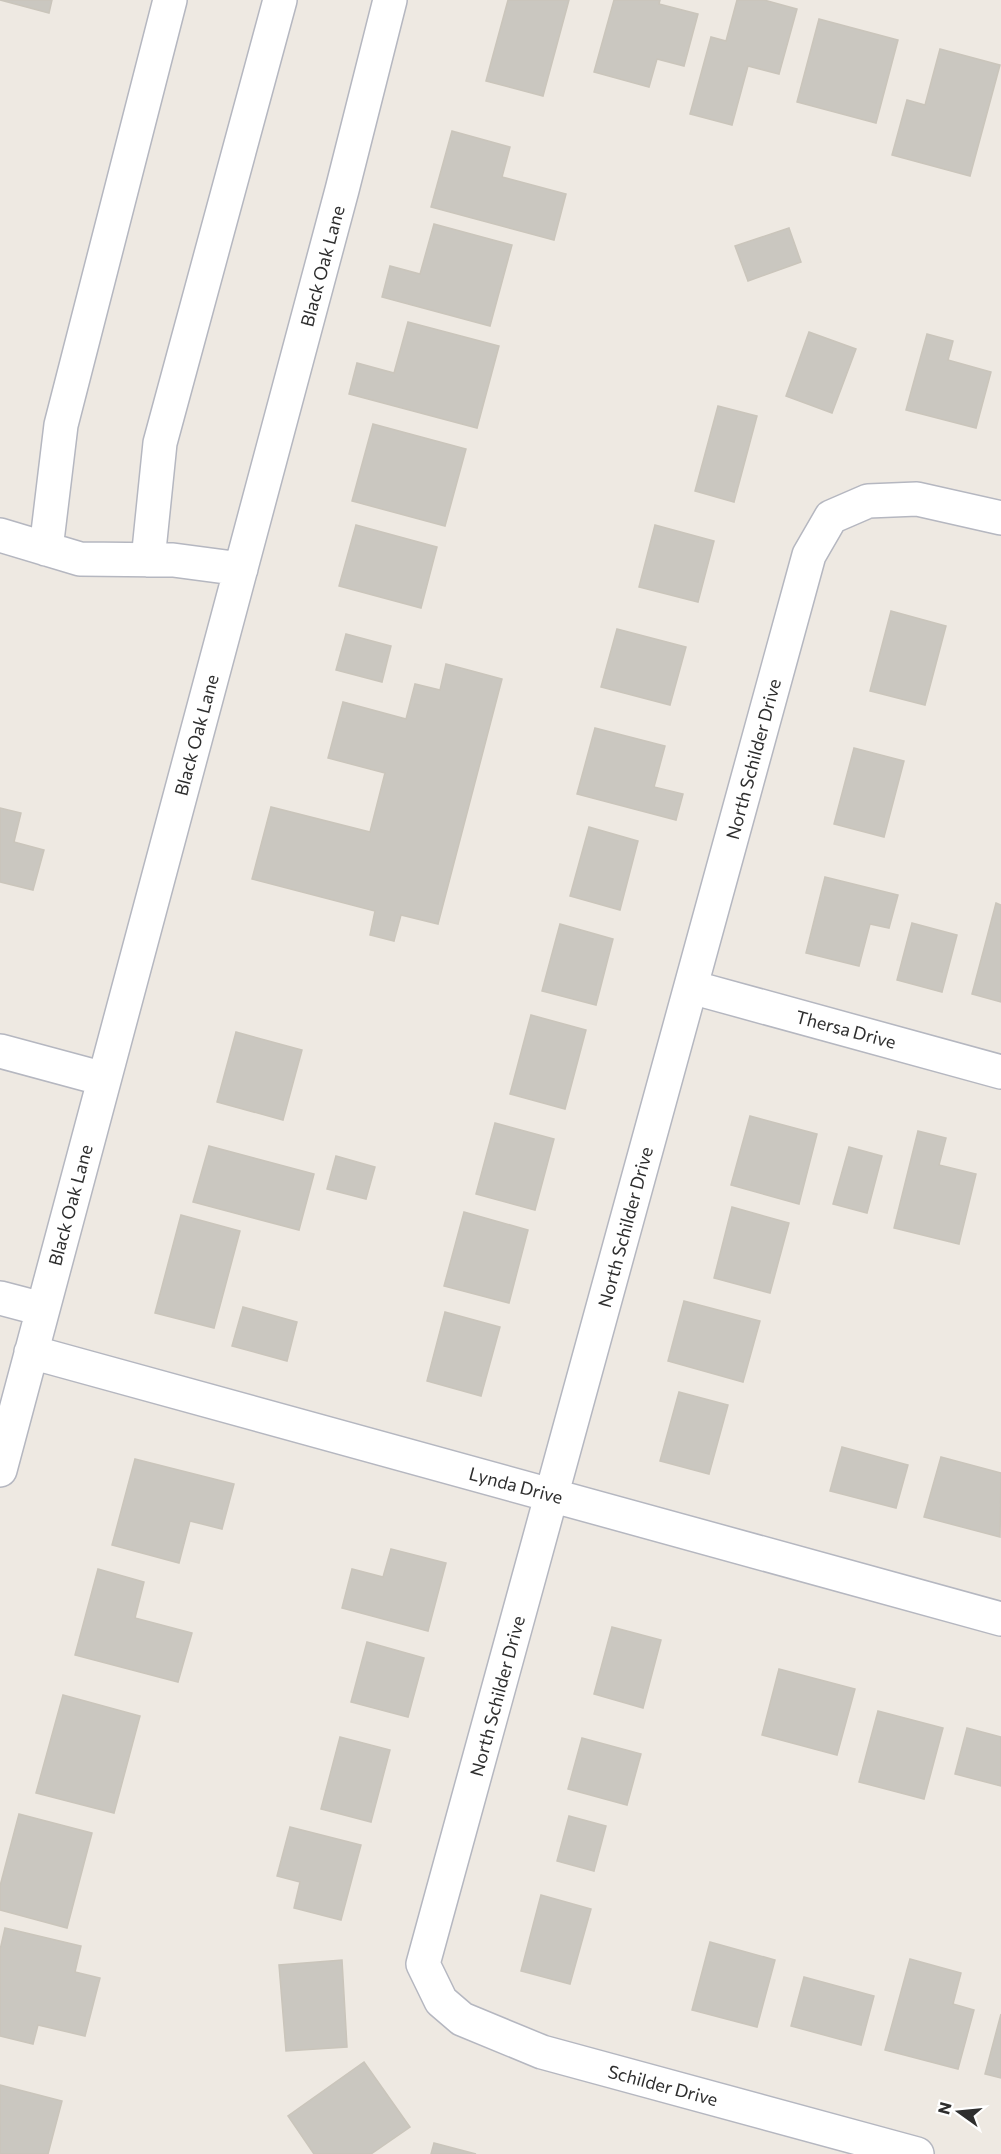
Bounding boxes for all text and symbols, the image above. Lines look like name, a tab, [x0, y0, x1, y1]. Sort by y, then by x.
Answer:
street label: Black Oak Lane	[295, 203, 349, 329]
street label: Black Oak Lane	[169, 672, 223, 798]
street label: North Schilder Drive	[721, 676, 785, 842]
street label: Thersa Drive	[794, 1005, 898, 1053]
street label: Black Oak Lane	[43, 1142, 97, 1268]
street label: North Schilder Drive	[593, 1144, 657, 1310]
street label: Lynda Drive	[467, 1462, 565, 1508]
street label: North Schilder Drive	[465, 1613, 529, 1779]
street label: Schilder Drive	[606, 2060, 720, 2110]
north arrow	[929, 2082, 989, 2142]
text: N	[933, 2100, 955, 2116]

